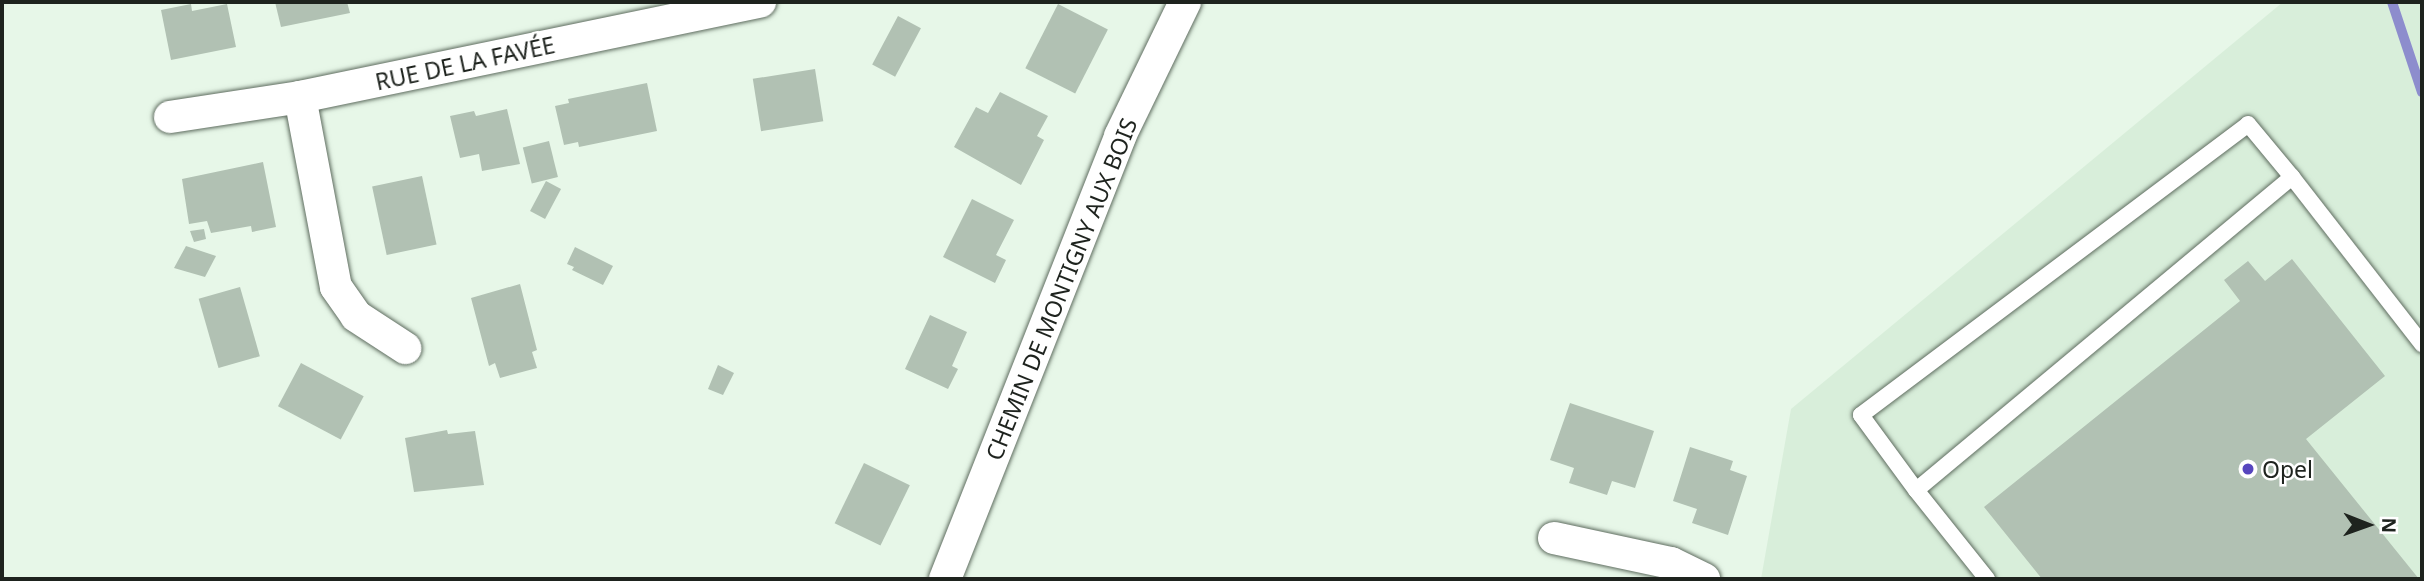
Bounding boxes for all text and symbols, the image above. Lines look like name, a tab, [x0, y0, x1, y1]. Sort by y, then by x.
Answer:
street label: RUE DE LA FAVÉE	[373, 30, 557, 96]
street label: CHEMIN DE MONTIGNY AUX BOIS	[980, 114, 1142, 464]
place label: Opel	[2262, 455, 2313, 483]
marker: Opel	[2240, 461, 2256, 477]
north arrow	[2333, 490, 2403, 560]
text: N	[2376, 517, 2402, 533]

